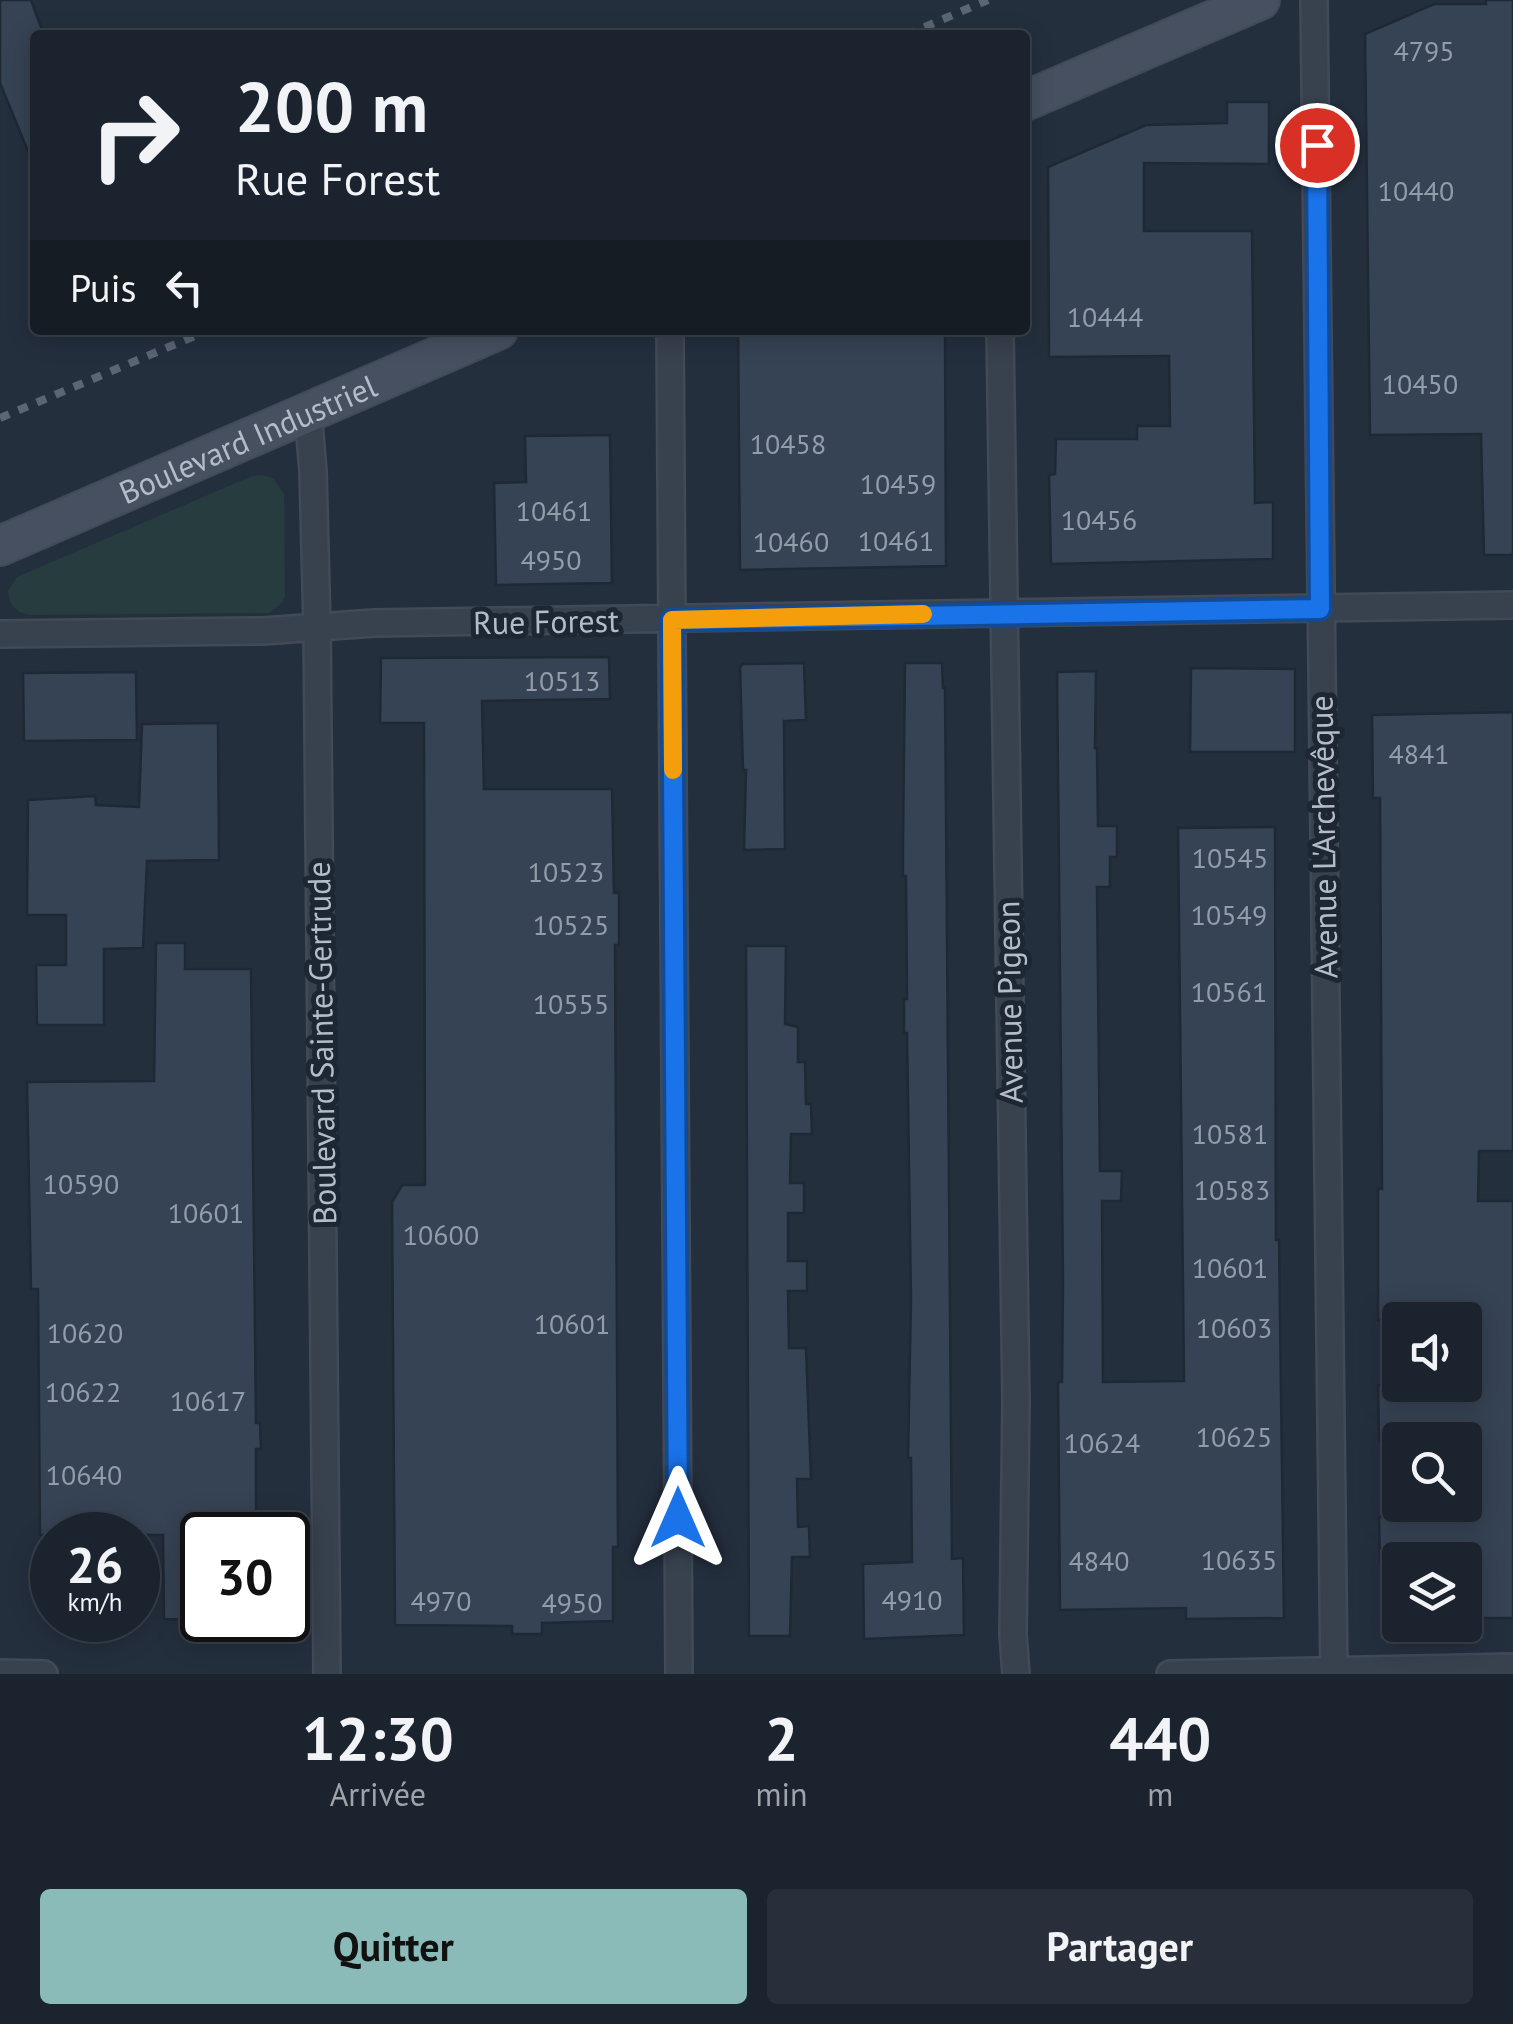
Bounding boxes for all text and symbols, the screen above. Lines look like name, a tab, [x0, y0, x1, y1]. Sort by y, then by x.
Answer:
house number: 4795	[1393, 32, 1455, 69]
text: 200 m	[235, 61, 428, 151]
icon: right	[70, 70, 200, 200]
pin	[1275, 103, 1360, 188]
icon: arrive	[1290, 118, 1345, 173]
text: Rue Forest	[235, 149, 440, 207]
house number: 10440	[1378, 172, 1454, 209]
icon: left	[157, 260, 212, 315]
text: Puis	[70, 263, 137, 312]
house number: 10444	[1067, 298, 1143, 335]
street label: Boulevard Industriel	[112, 364, 384, 513]
house number: 10450	[1382, 365, 1458, 402]
house number: 10458	[750, 425, 826, 462]
house number: 10459	[860, 465, 936, 502]
house number: 10461	[516, 492, 592, 529]
house number: 10456	[1061, 501, 1137, 538]
house number: 10461	[858, 522, 934, 559]
house number: 10460	[753, 523, 829, 560]
house number: 4950	[520, 541, 582, 578]
street label: Rue Forest	[473, 599, 619, 643]
house number: 10513	[524, 662, 600, 699]
street label: Avenue L'Archevêque	[1300, 695, 1346, 979]
house number: 4841	[1388, 735, 1450, 772]
house number: 10545	[1192, 839, 1268, 876]
house number: 10523	[528, 853, 604, 890]
street label: Boulevard Sainte-Gertrude	[297, 861, 345, 1225]
house number: 10549	[1191, 896, 1267, 933]
street label: Avenue Pigeon	[986, 900, 1032, 1104]
house number: 10525	[533, 906, 609, 943]
house number: 10561	[1191, 973, 1267, 1010]
house number: 10555	[533, 985, 609, 1022]
house number: 10581	[1192, 1115, 1268, 1152]
house number: 10590	[43, 1165, 119, 1202]
house number: 10583	[1194, 1171, 1270, 1208]
house number: 10601	[168, 1194, 244, 1231]
house number: 10600	[403, 1216, 479, 1253]
house number: 10601	[1192, 1249, 1268, 1286]
map controls	[1382, 1302, 1482, 1642]
button: sound	[1382, 1302, 1482, 1402]
house number: 10601	[534, 1305, 610, 1342]
house number: 10603	[1196, 1309, 1272, 1346]
house number: 10620	[47, 1314, 123, 1351]
house number: 10622	[45, 1373, 121, 1410]
house number: 10617	[170, 1382, 246, 1419]
house number: 10625	[1196, 1418, 1272, 1455]
button: search	[1382, 1422, 1482, 1522]
house number: 10624	[1064, 1424, 1140, 1461]
house number: 10640	[46, 1456, 122, 1493]
position arrow	[626, 1466, 730, 1570]
speed limit sign: 30	[180, 1512, 310, 1642]
text: 26	[67, 1532, 123, 1597]
house number: 10635	[1201, 1541, 1277, 1578]
house number: 4840	[1068, 1542, 1130, 1579]
button: layers	[1382, 1542, 1482, 1642]
house number: 4910	[881, 1581, 943, 1618]
house number: 4970	[410, 1582, 472, 1619]
house number: 4950	[541, 1584, 603, 1621]
text: km/h	[68, 1586, 122, 1618]
text: 12:30	[302, 1699, 454, 1777]
text: 2	[765, 1699, 799, 1777]
text: 440	[1109, 1699, 1211, 1777]
text: Arrivée	[330, 1773, 426, 1815]
text: min	[756, 1773, 808, 1815]
text: m	[1147, 1773, 1173, 1815]
button: Quitter	[40, 1889, 747, 2004]
button: Partager	[767, 1889, 1473, 2004]

